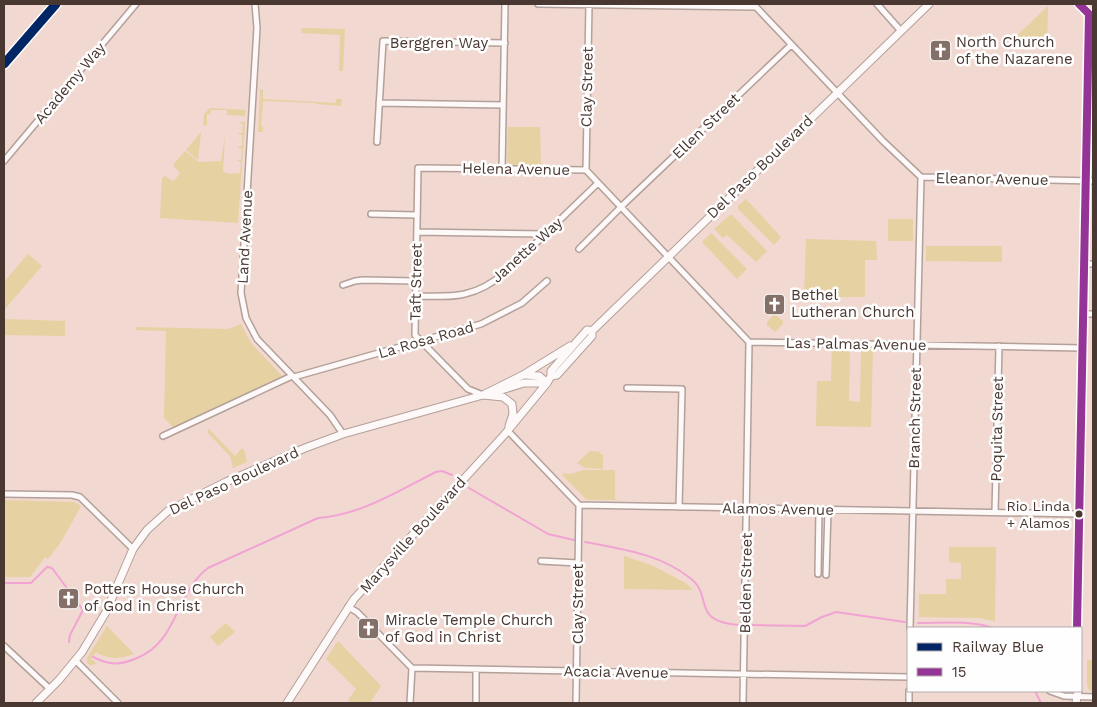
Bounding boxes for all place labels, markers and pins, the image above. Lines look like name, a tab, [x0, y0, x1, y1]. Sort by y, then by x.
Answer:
place label: North Church of the Nazarene	[956, 33, 1073, 68]
church icon: North Church of the Nazarene	[928, 39, 952, 63]
place label: Bethel Lutheran Church	[791, 286, 914, 321]
church icon: Bethel Lutheran Church	[763, 292, 787, 316]
place label: Rio Linda + Alamos	[1006, 498, 1070, 531]
marker: Rio Linda + Alamos	[1074, 509, 1084, 519]
place label: Potters House Church of God in Christ	[84, 580, 244, 615]
church icon: Potters House Church of God in Christ	[56, 586, 80, 610]
place label: Miracle Temple Church of God in Christ	[385, 611, 553, 646]
church icon: Miracle Temple Church of God in Christ	[357, 617, 381, 641]

